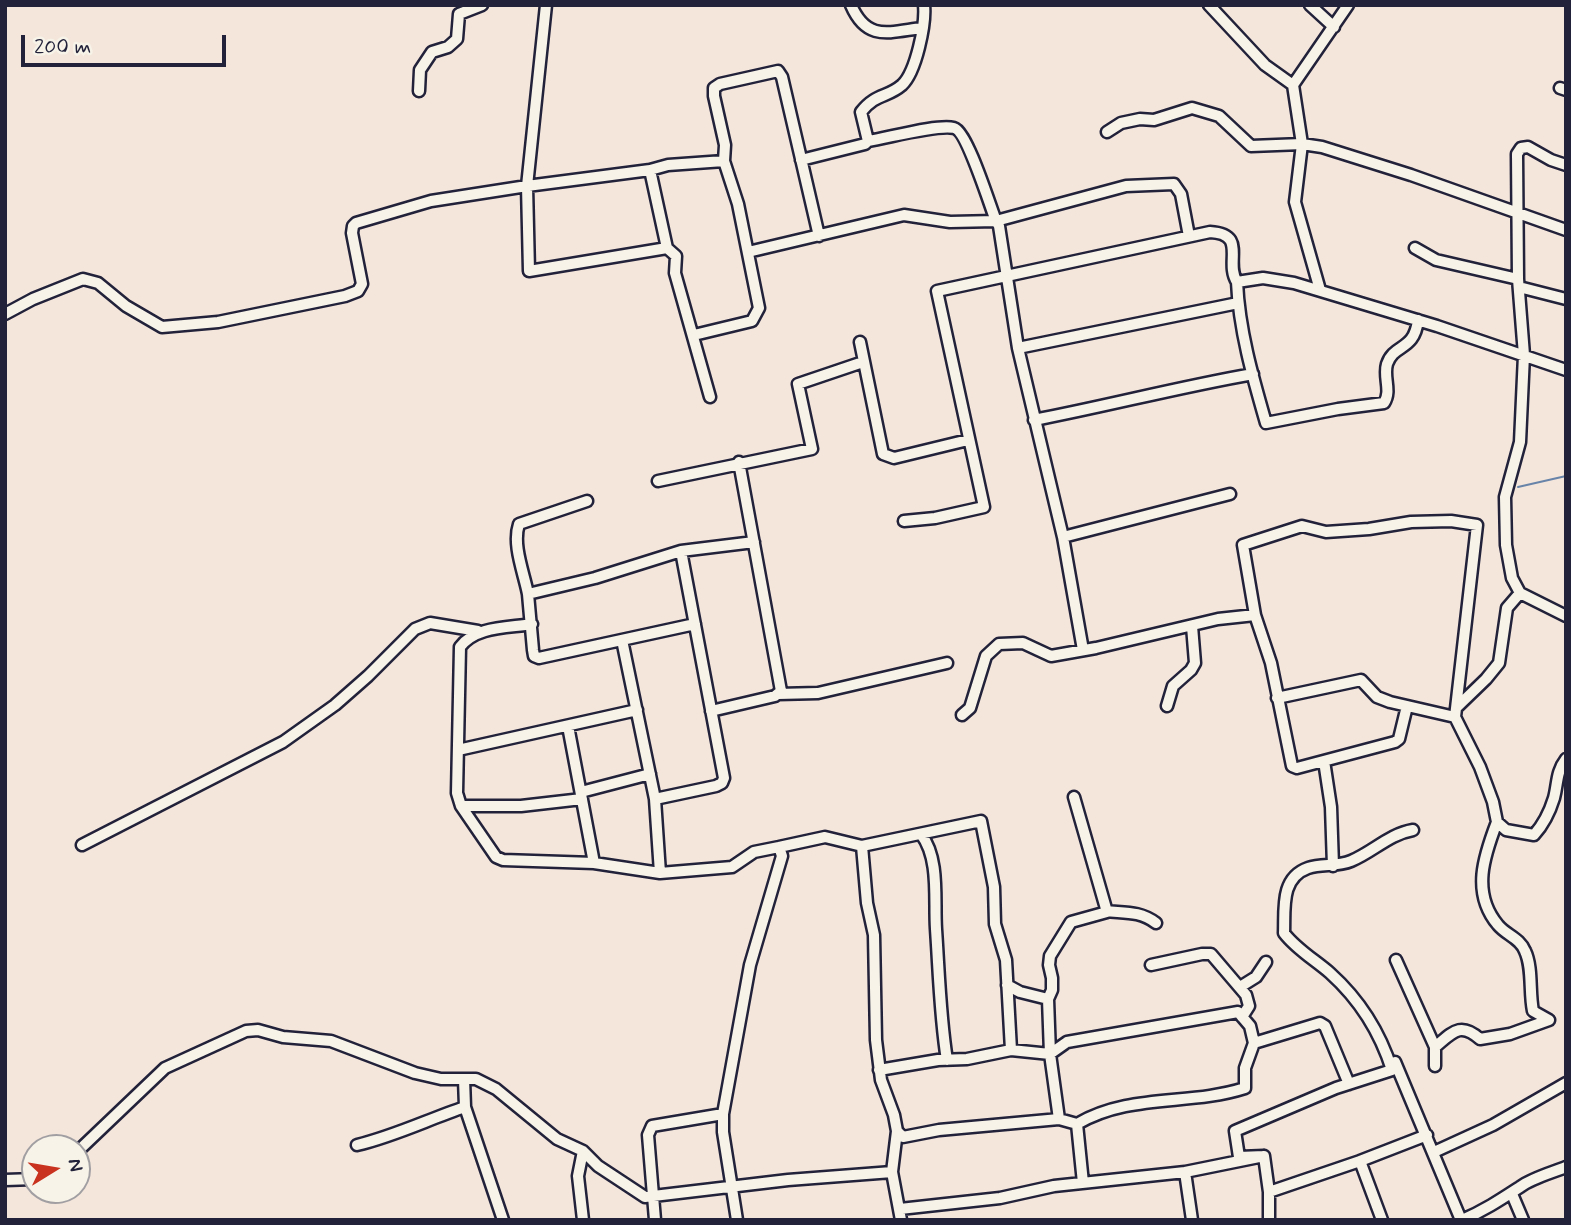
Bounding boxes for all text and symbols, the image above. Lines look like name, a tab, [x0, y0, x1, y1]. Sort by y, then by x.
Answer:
scale bar	[24, 21, 229, 65]
text: 200 m	[34, 33, 91, 61]
north arrow	[21, 1134, 91, 1204]
text: N	[62, 1157, 89, 1174]

